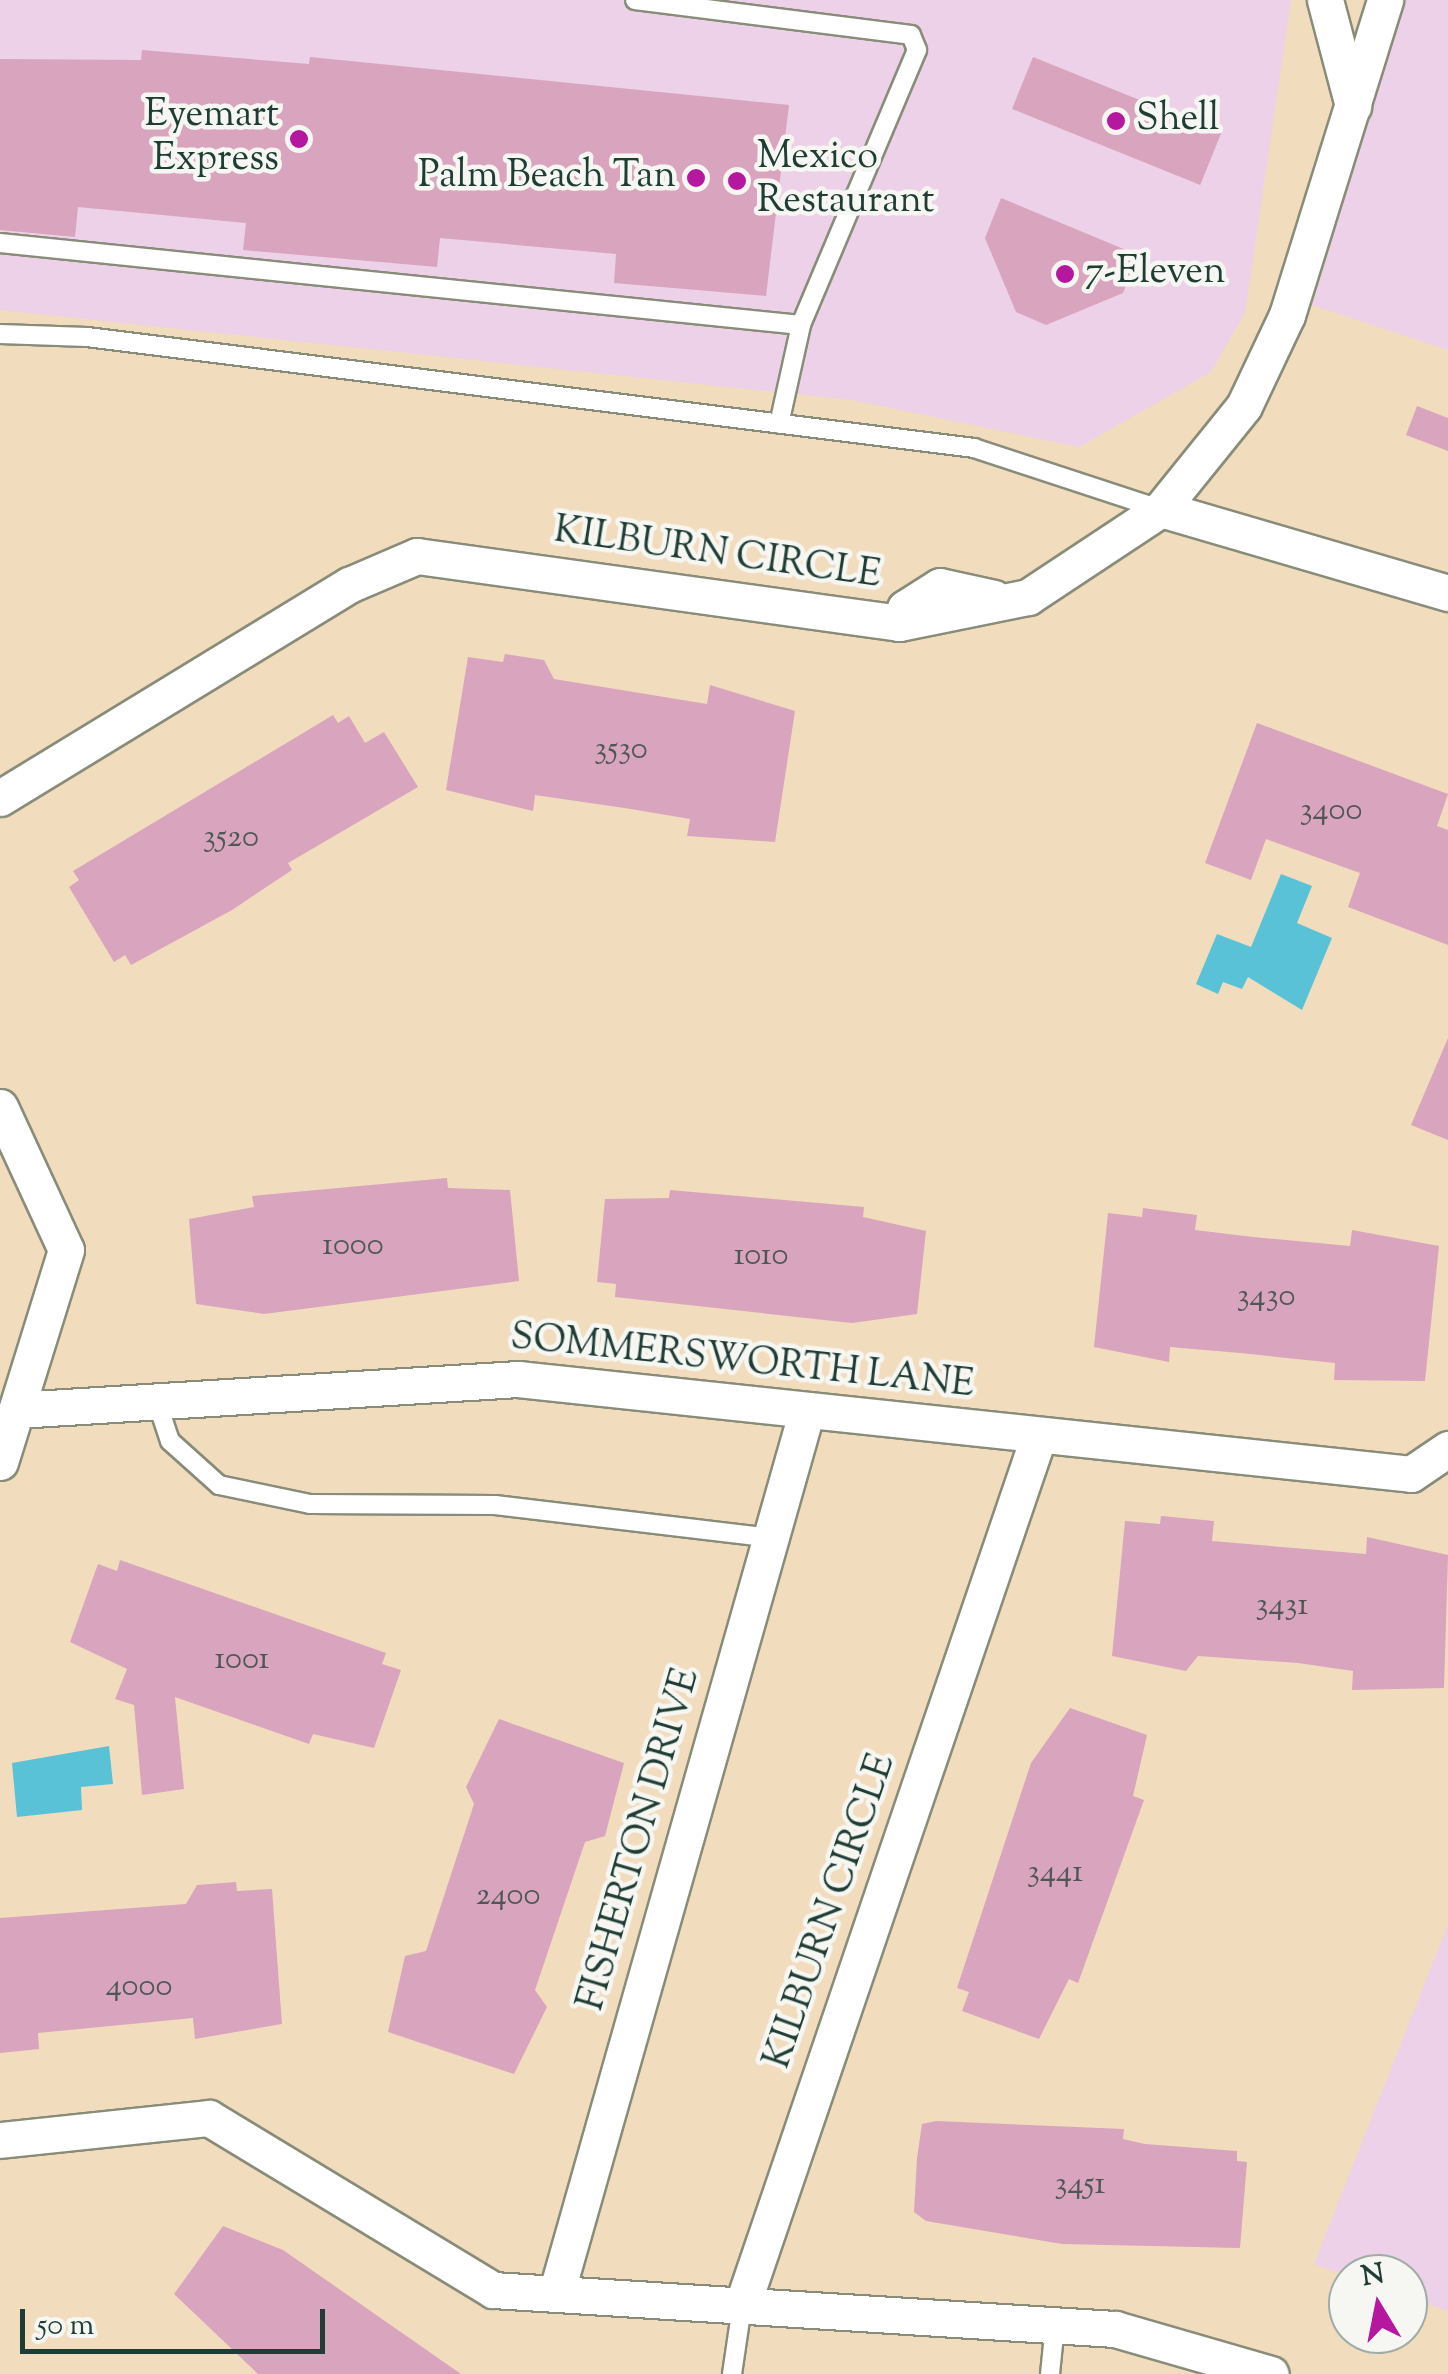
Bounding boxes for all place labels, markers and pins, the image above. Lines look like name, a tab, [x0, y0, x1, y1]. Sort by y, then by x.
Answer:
place label: Eyemart Express	[144, 94, 279, 183]
place label: Shell	[1136, 98, 1219, 144]
marker: Shell	[1105, 110, 1127, 132]
marker: Eyemart Express	[288, 128, 310, 150]
place label: Mexico Restaurant	[757, 136, 935, 225]
place label: Palm Beach Tan	[418, 155, 676, 201]
marker: Palm Beach Tan	[685, 167, 707, 189]
marker: Mexico Restaurant	[726, 170, 748, 192]
place label: 7-Eleven	[1085, 251, 1225, 297]
marker: 7-Eleven	[1054, 263, 1076, 285]

